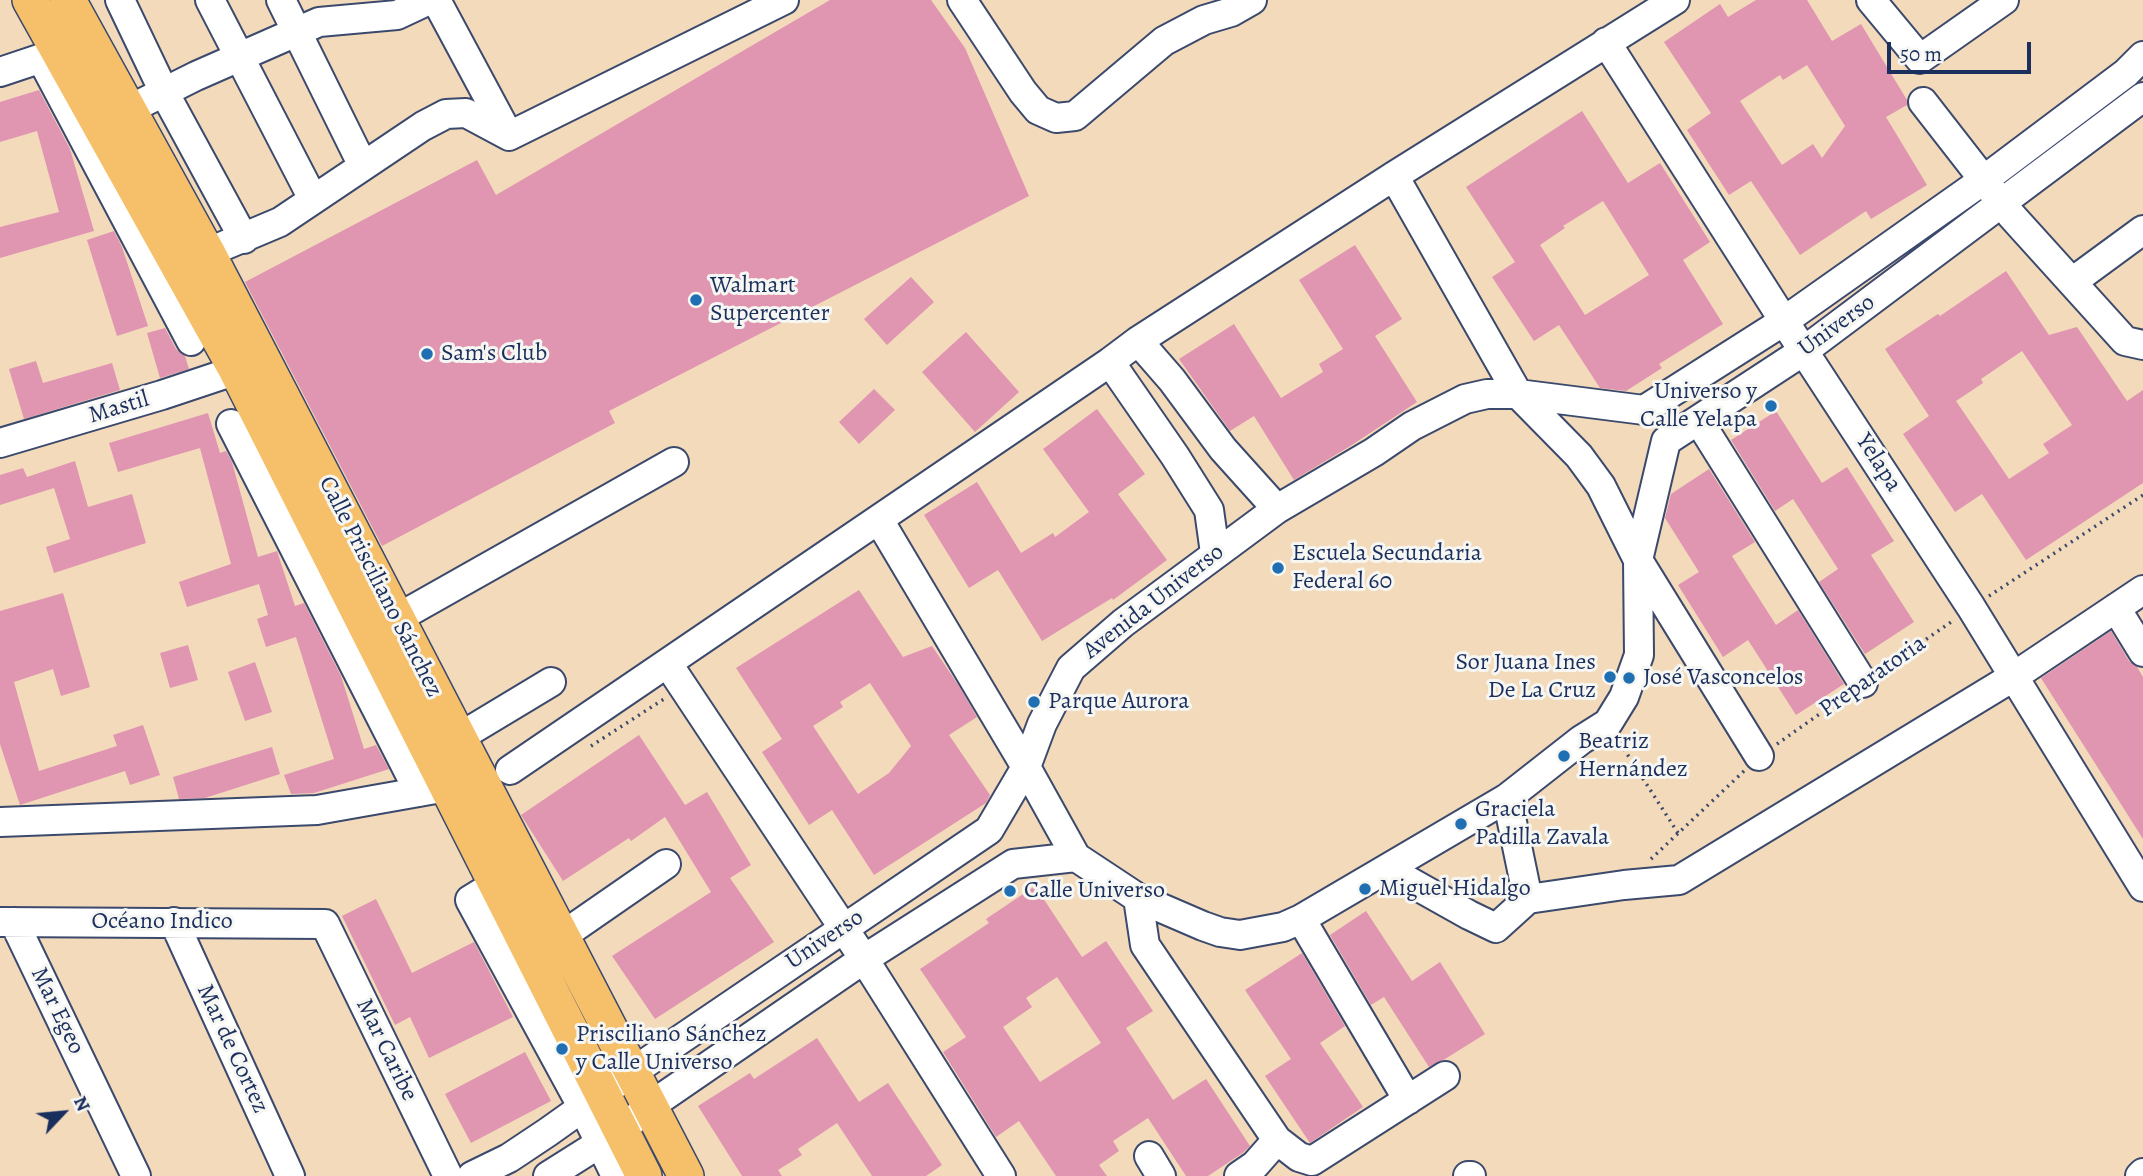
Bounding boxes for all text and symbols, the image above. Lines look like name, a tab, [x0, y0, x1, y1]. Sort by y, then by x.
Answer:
scale bar	[1891, 28, 2035, 72]
text: 50 m	[1900, 40, 1942, 68]
place label: Walmart Supercenter	[710, 272, 830, 328]
street label: Universo	[1793, 289, 1881, 363]
marker: Walmart Supercenter	[688, 292, 704, 308]
place label: Sam's Club	[441, 340, 547, 368]
marker: Sam's Club	[419, 346, 435, 362]
place label: Universo y Calle Yelapa	[1640, 378, 1757, 434]
street label: Mastil	[85, 385, 153, 431]
marker: Universo y Calle Yelapa	[1763, 398, 1779, 414]
street label: Yelapa	[1849, 428, 1907, 498]
street label: Calle Prisciliano Sánchez	[312, 472, 448, 702]
street label: Avenida Universo	[1078, 538, 1230, 666]
place label: Escuela Secundaria Federal 60	[1292, 540, 1482, 596]
marker: Escuela Secundaria Federal 60	[1270, 560, 1286, 576]
street label: Preparatoria	[1814, 630, 1932, 724]
place label: Sor Juana Ines De La Cruz	[1456, 649, 1596, 705]
place label: José Vasconcelos	[1643, 664, 1803, 692]
marker: Sor Juana Ines De La Cruz	[1602, 669, 1618, 685]
marker: José Vasconcelos	[1621, 670, 1637, 686]
place label: Parque Aurora	[1048, 688, 1189, 716]
marker: Parque Aurora	[1026, 694, 1042, 710]
place label: Beatriz Hernández	[1578, 728, 1688, 784]
marker: Beatriz Hernández	[1556, 748, 1572, 764]
place label: Graciela Padilla Zavala	[1475, 796, 1609, 852]
marker: Graciela Padilla Zavala	[1453, 816, 1469, 832]
place label: Miguel Hidalgo	[1379, 875, 1531, 903]
place label: Calle Universo	[1024, 877, 1165, 905]
marker: Miguel Hidalgo	[1357, 881, 1373, 897]
marker: Calle Universo	[1002, 883, 1018, 899]
street label: Universo	[781, 904, 869, 976]
street label: Océano Indico	[91, 908, 233, 936]
street label: Mar Egeo	[24, 963, 90, 1059]
street label: Mar de Cortez	[190, 980, 274, 1118]
street label: Mar Caribe	[349, 994, 423, 1106]
place label: Prisciliano Sánchez y Calle Universo	[576, 1021, 767, 1077]
marker: Prisciliano Sánchez y Calle Universo	[554, 1041, 570, 1057]
north arrow	[28, 1078, 98, 1148]
text: N	[67, 1092, 97, 1116]

